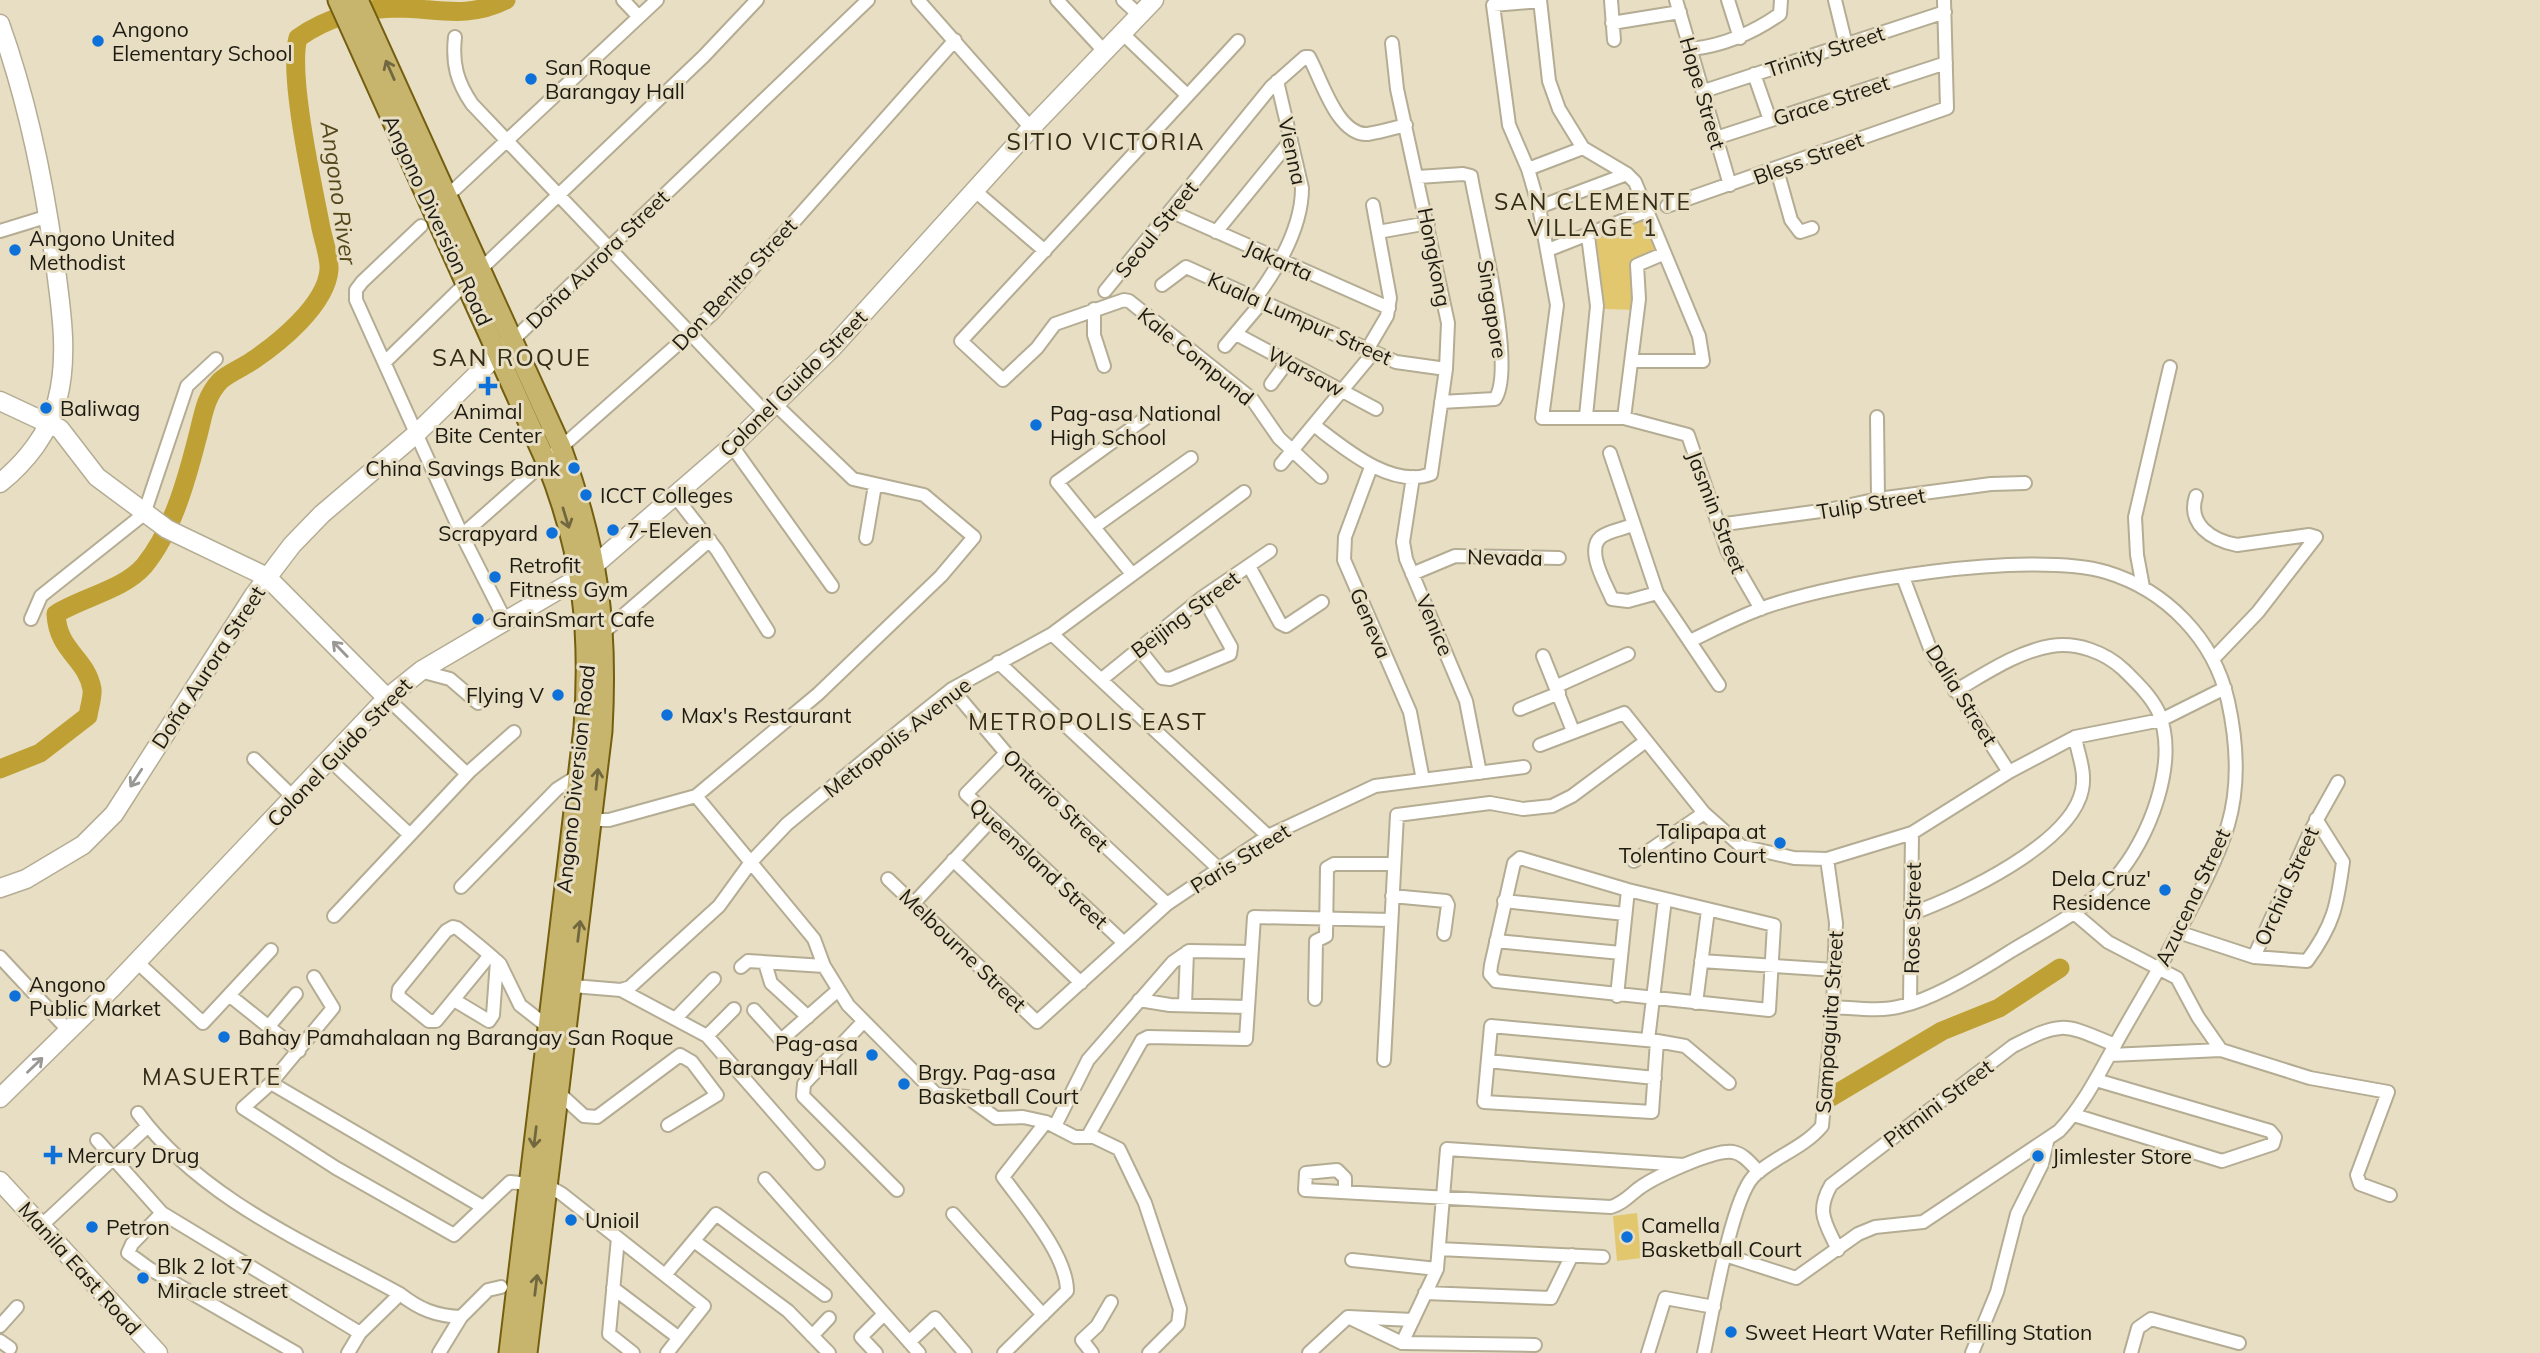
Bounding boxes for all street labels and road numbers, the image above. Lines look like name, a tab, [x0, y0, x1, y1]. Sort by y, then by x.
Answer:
street label: Trinity Street	[1762, 20, 1888, 82]
street label: Hope Street	[1675, 34, 1731, 152]
street label: Grace Street	[1770, 69, 1892, 131]
street label: Angono Diversion Road	[378, 111, 498, 329]
street label: Vienna	[1273, 115, 1313, 187]
street label: Bless Street	[1749, 126, 1867, 190]
street label: Seoul Street	[1109, 175, 1203, 283]
street label: Doña Aurora Street	[520, 184, 674, 334]
street label: Hongkong	[1413, 205, 1457, 309]
street label: Don Benito Street	[666, 213, 802, 355]
street label: Jakarta	[1241, 234, 1317, 286]
street label: Singapore	[1472, 258, 1514, 360]
street label: Kuala Lumpur Street	[1204, 266, 1396, 370]
street label: Kale Compund	[1133, 301, 1259, 411]
street label: Colonel Guido Street	[714, 304, 872, 462]
street label: Warsaw	[1263, 340, 1349, 402]
street label: Jasmin Street	[1682, 447, 1752, 577]
street label: Tulip Street	[1815, 482, 1927, 524]
street label: Nevada	[1467, 543, 1543, 571]
street label: Beijing Street	[1126, 565, 1244, 663]
street label: Doña Aurora Street	[146, 581, 270, 753]
street label: Geneva	[1345, 584, 1397, 662]
street label: Venice	[1411, 591, 1459, 659]
street label: Dalia Street	[1921, 640, 2003, 750]
street label: Angono Diversion Road	[550, 664, 600, 894]
street label: Metropolis Avenue	[818, 671, 976, 803]
street label: Colonel Guido Street	[261, 672, 417, 832]
street label: Ontario Street	[998, 743, 1114, 857]
street label: Queensland Street	[964, 792, 1114, 934]
street label: Paris Street	[1185, 817, 1295, 899]
street label: Orchid Street	[2248, 822, 2324, 950]
street label: Azucena Street	[2149, 824, 2235, 970]
street label: Rose Street	[1898, 862, 1926, 974]
street label: Melbourne Street	[894, 883, 1032, 1017]
street label: Sampaguita Street	[1810, 930, 1848, 1114]
street label: Pitmini Street	[1878, 1053, 1998, 1153]
street label: Manila East Road	[13, 1196, 147, 1340]

